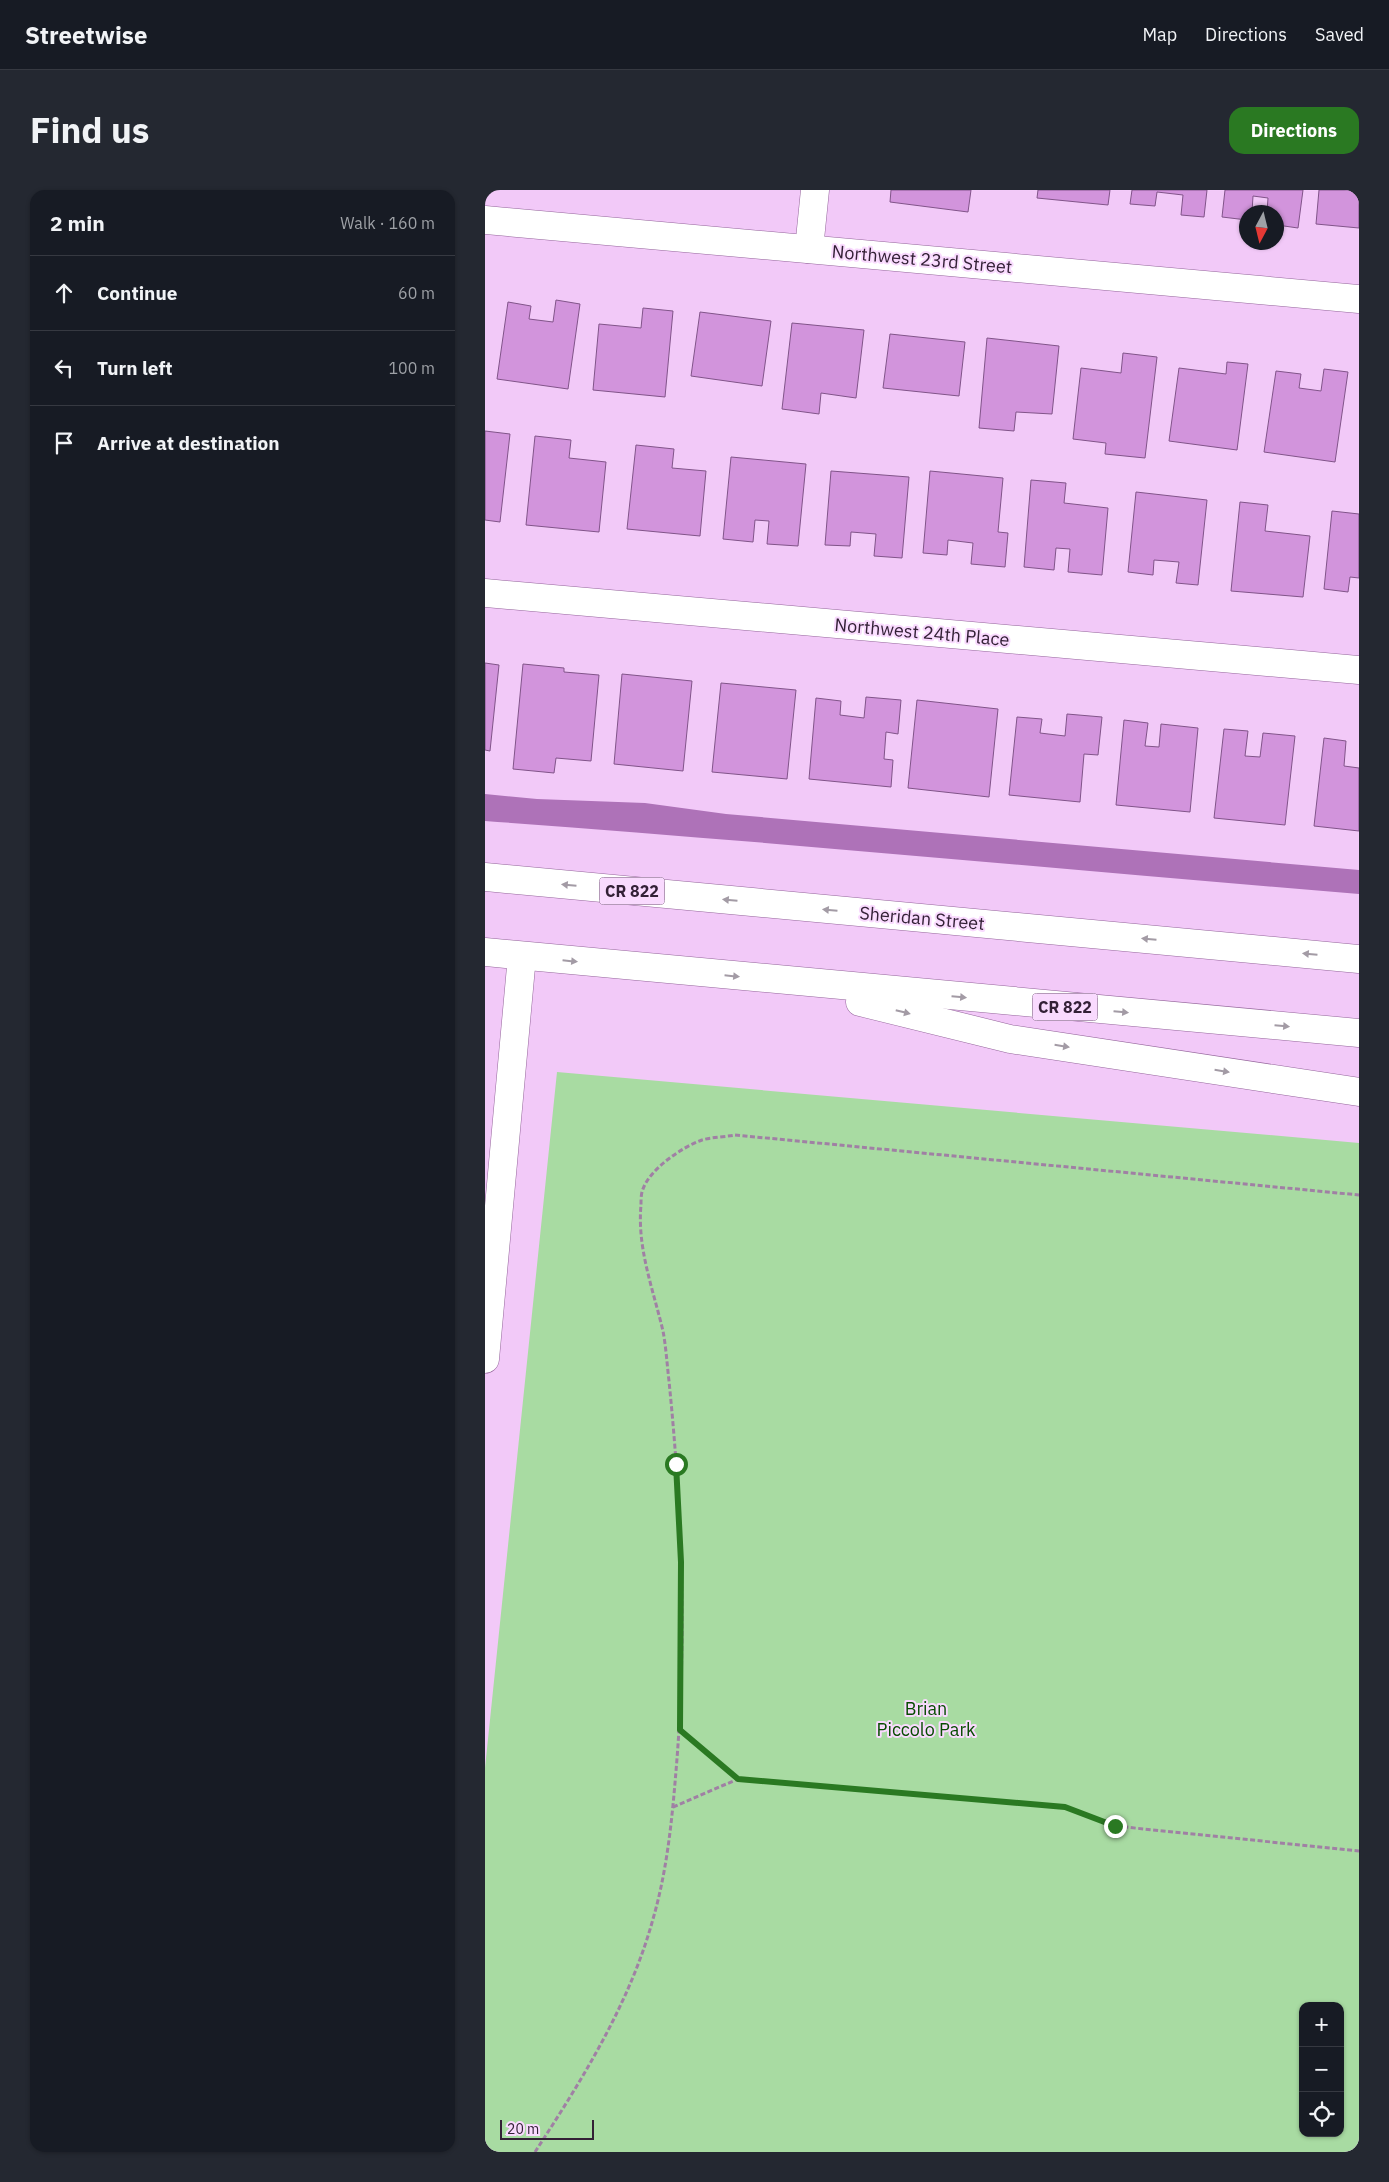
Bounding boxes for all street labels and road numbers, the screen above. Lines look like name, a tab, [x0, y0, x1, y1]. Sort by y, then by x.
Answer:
street label: Northwest 23rd Street	[831, 240, 1013, 278]
street label: Northwest 24th Place	[834, 613, 1010, 651]
road number: CR 822	[599, 878, 665, 904]
street label: Sheridan Street	[858, 901, 986, 935]
road number: CR 822	[1033, 994, 1097, 1020]

